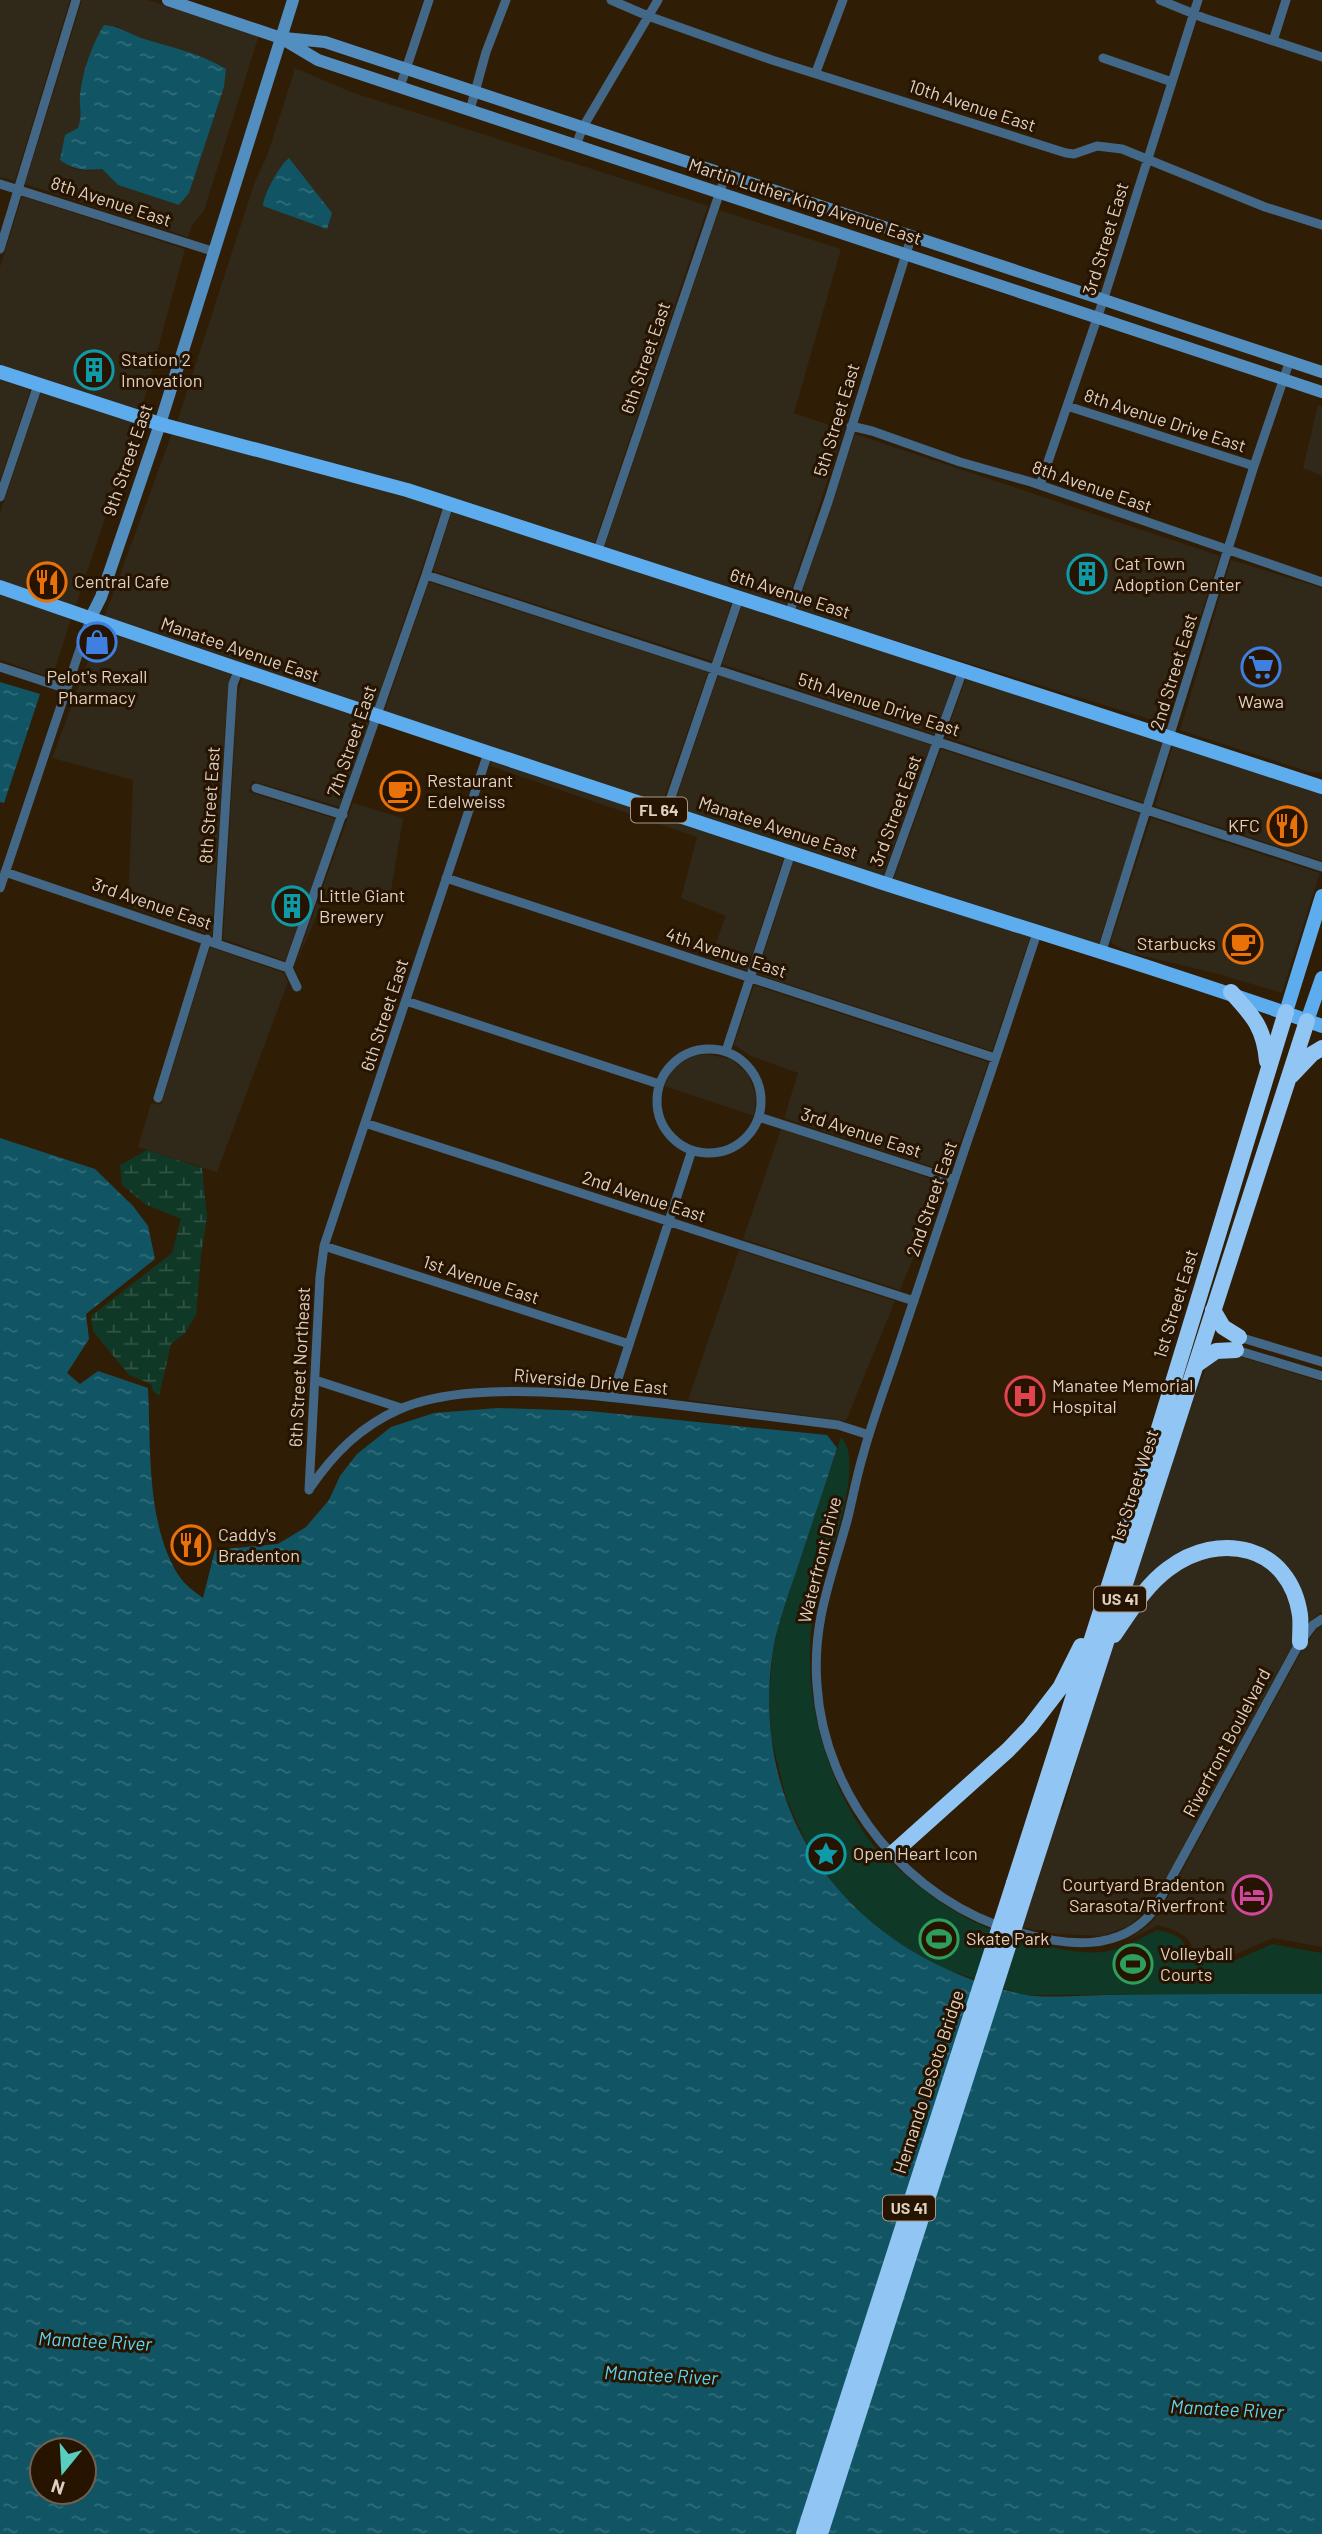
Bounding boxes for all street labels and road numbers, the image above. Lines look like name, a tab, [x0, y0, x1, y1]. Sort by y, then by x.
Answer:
street label: 10th Avenue East	[906, 74, 1039, 136]
street label: Martin Luther King Avenue East	[686, 153, 925, 249]
street label: 8th Avenue East	[48, 171, 174, 231]
street label: 3rd Street East	[1077, 179, 1133, 298]
street label: 6th Street East	[616, 299, 675, 417]
street label: 5th Street East	[808, 360, 864, 479]
street label: 8th Avenue Drive East	[1082, 383, 1249, 457]
street label: 9th Street East	[98, 401, 157, 519]
street label: 8th Avenue East	[1029, 455, 1155, 517]
street label: 6th Avenue East	[727, 563, 853, 623]
street label: 2nd Street East	[1145, 611, 1201, 733]
street label: Manatee Avenue East	[158, 612, 322, 686]
street label: 5th Avenue Drive East	[796, 667, 963, 741]
street label: 7th Street East	[322, 682, 380, 799]
street label: 8th Street East	[194, 746, 224, 864]
street label: 3rd Street East	[865, 752, 925, 869]
street label: Manatee Avenue East	[696, 791, 861, 863]
road number: FL 64	[631, 797, 687, 822]
street label: 3rd Avenue East	[90, 872, 215, 934]
street label: 4th Avenue East	[663, 922, 790, 982]
street label: 6th Street East	[355, 956, 413, 1074]
street label: 3rd Avenue East	[798, 1102, 924, 1162]
street label: 2nd Street East	[901, 1138, 961, 1259]
street label: 2nd Avenue East	[580, 1166, 709, 1226]
street label: 1st Street East	[1148, 1246, 1202, 1361]
street label: 1st Avenue East	[420, 1250, 542, 1308]
street label: 6th Street Northeast	[284, 1286, 314, 1448]
street label: Riverside Drive East	[513, 1363, 669, 1399]
street label: 1st Street West	[1105, 1426, 1163, 1545]
street label: Waterfront Drive	[793, 1494, 845, 1625]
road number: US 41	[1094, 1586, 1146, 1611]
street label: Riverfront Boulelvard	[1178, 1664, 1275, 1821]
street label: Hernando DeSoto Bridge	[888, 1987, 968, 2176]
road number: US 41	[883, 2196, 935, 2220]

